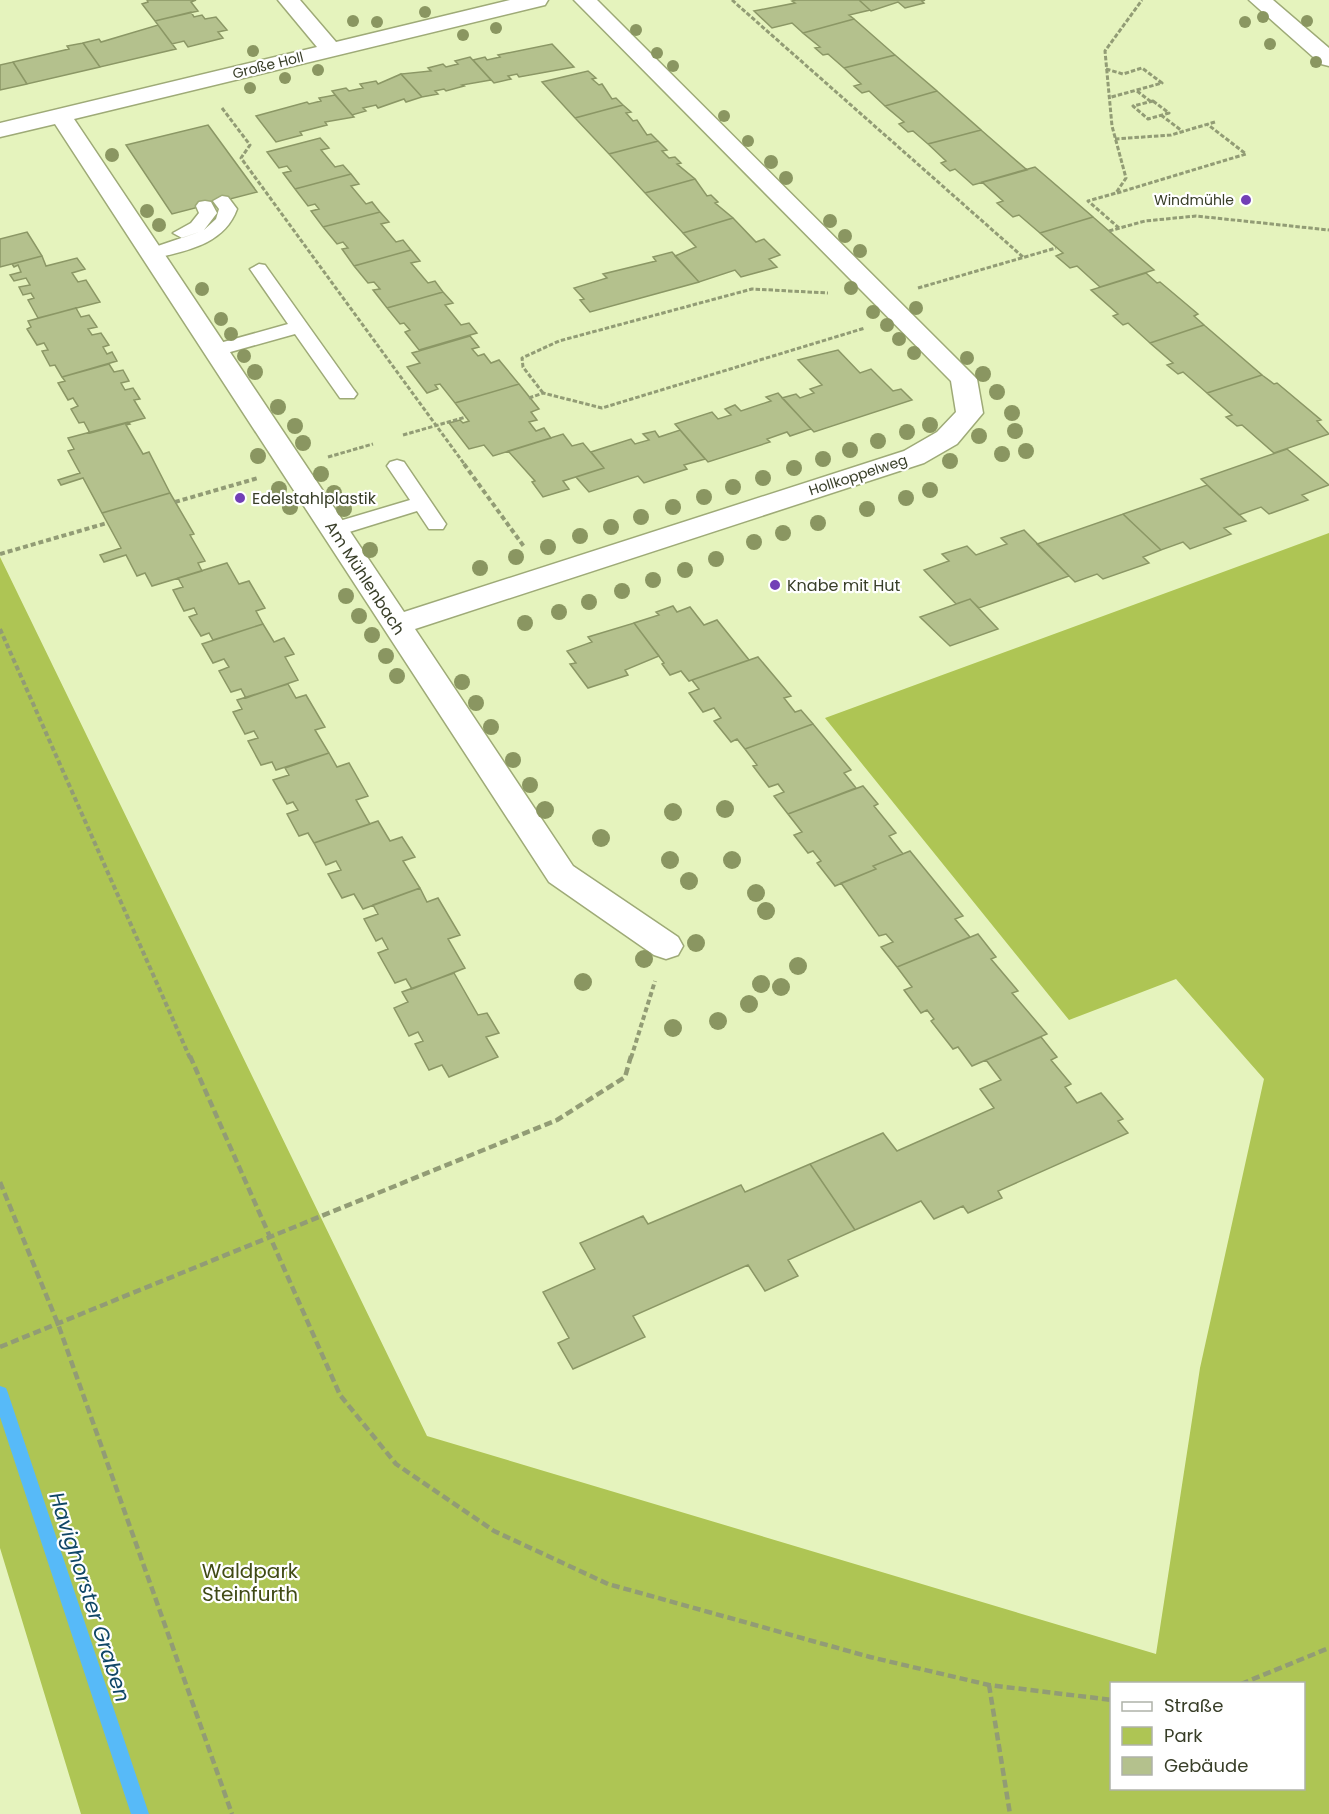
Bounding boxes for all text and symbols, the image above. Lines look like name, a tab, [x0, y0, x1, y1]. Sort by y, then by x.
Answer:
street label: Große Holl	[230, 47, 306, 83]
place label: Windmühle	[1154, 190, 1234, 210]
marker: Windmühle	[1239, 193, 1253, 207]
street label: Hollkoppelweg	[806, 450, 910, 500]
place label: Edelstahlplastik	[252, 487, 377, 510]
marker: Edelstahlplastik	[233, 491, 247, 505]
street label: Am Mühlenbach	[320, 517, 410, 639]
place label: Knabe mit Hut	[787, 574, 900, 597]
marker: Knabe mit Hut	[768, 578, 782, 592]
water label: Havighorster Graben	[42, 1488, 138, 1706]
park label: Waldpark Steinfurth	[202, 1557, 299, 1608]
legend	[1110, 1682, 1305, 1790]
text: Straße	[1164, 1693, 1223, 1718]
text: Park	[1164, 1723, 1203, 1748]
text: Gebäude	[1164, 1753, 1248, 1778]

